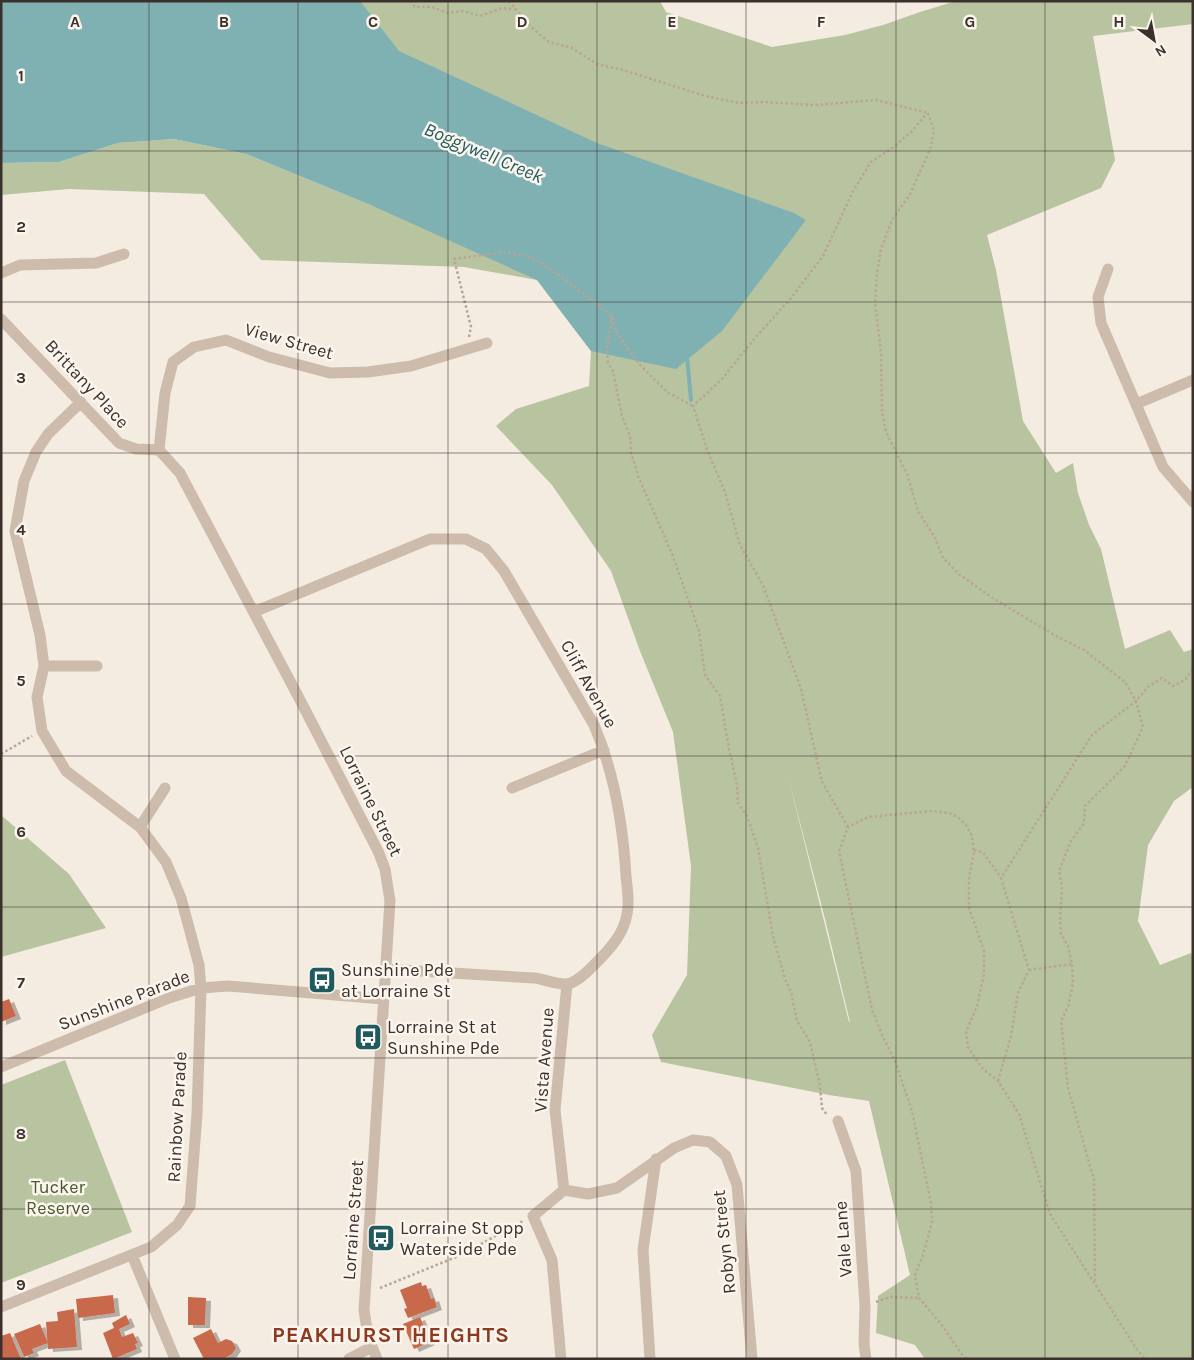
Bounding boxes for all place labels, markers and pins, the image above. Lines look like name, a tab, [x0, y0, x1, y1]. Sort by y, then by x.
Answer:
place label: Sunshine Pde at Lorraine St	[341, 959, 454, 1002]
bus stop icon: Sunshine Pde at Lorraine St	[307, 965, 337, 995]
place label: Lorraine St at Sunshine Pde	[387, 1016, 500, 1059]
bus stop icon: Lorraine St at Sunshine Pde	[353, 1022, 383, 1052]
place label: Lorraine St opp Waterside Pde	[400, 1217, 524, 1260]
bus stop icon: Lorraine St opp Waterside Pde	[366, 1223, 396, 1253]

